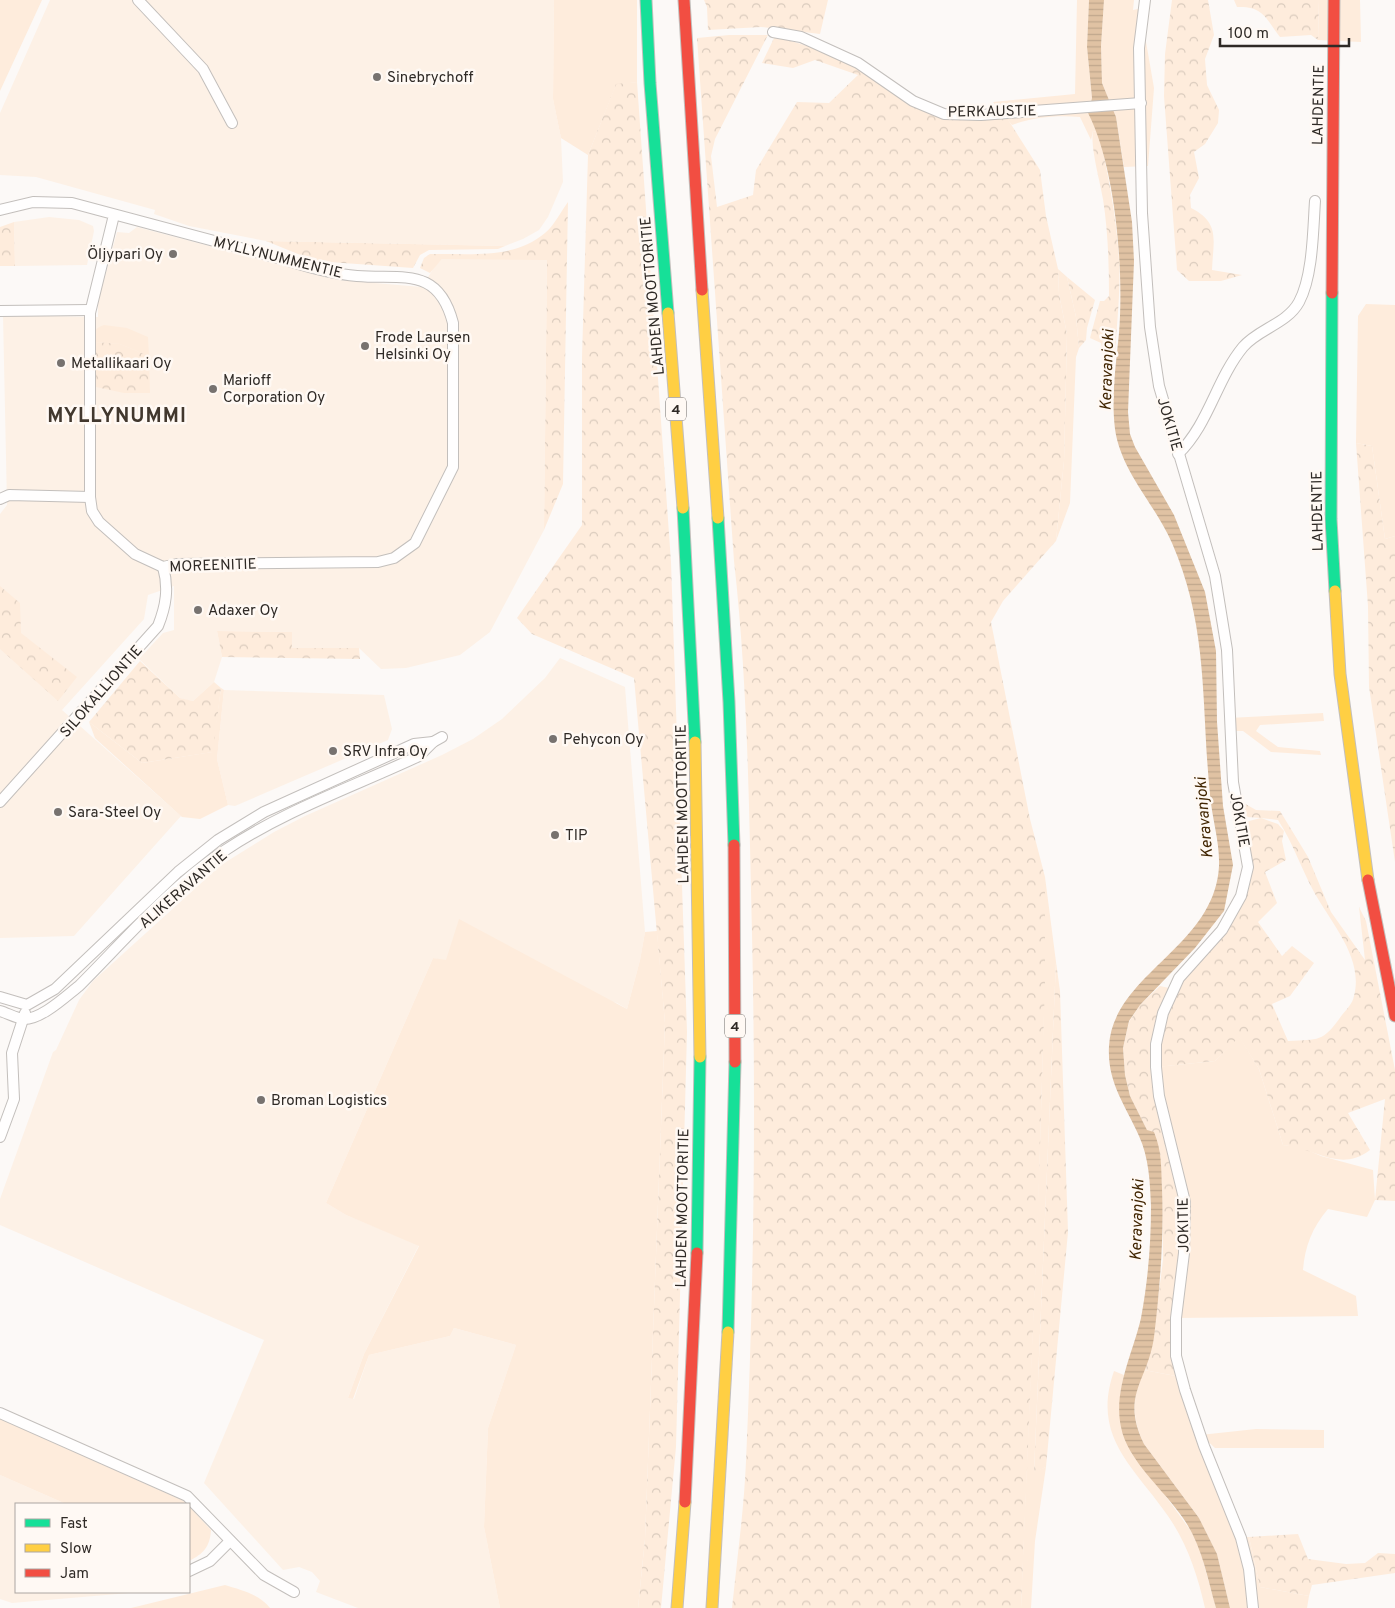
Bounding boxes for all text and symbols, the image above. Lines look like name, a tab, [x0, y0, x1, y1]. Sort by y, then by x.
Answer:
scale bar	[1220, 15, 1349, 47]
text: 100 m	[1228, 25, 1269, 44]
street label: LAHDENTIE	[1309, 65, 1330, 145]
place label: Sinebrychoff	[387, 69, 473, 88]
marker: Sinebrychoff	[371, 71, 383, 83]
street label: PERKAUSTIE	[948, 102, 1036, 123]
street label: LAHDEN MOOTTORITIE	[637, 216, 670, 376]
street label: MYLLYNUMMENTIE	[211, 233, 344, 284]
place label: Öljypari Oy	[87, 245, 163, 265]
marker: Öljypari Oy	[167, 248, 179, 260]
water label: Keravanjoki	[1097, 328, 1119, 411]
place label: Frode Laursen Helsinki Oy	[375, 329, 470, 365]
marker: Frode Laursen Helsinki Oy	[359, 340, 371, 352]
place label: Metallikaari Oy	[71, 355, 172, 374]
marker: Metallikaari Oy	[55, 357, 67, 369]
place label: Marioff Corporation Oy	[223, 372, 325, 408]
marker: Marioff Corporation Oy	[207, 383, 219, 395]
street label: JOKITIE	[1152, 395, 1185, 453]
road number: 4	[666, 398, 686, 420]
district label: MYLLYNUMMI	[47, 404, 187, 430]
street label: LAHDENTIE	[1308, 471, 1329, 551]
street label: MOREENITIE	[169, 555, 257, 578]
place label: Adaxer Oy	[208, 602, 278, 621]
marker: Adaxer Oy	[192, 604, 204, 616]
street label: SILOKALLIONTIE	[57, 642, 147, 742]
street label: LAHDEN MOOTTORITIE	[673, 724, 694, 884]
place label: Pehycon Oy	[563, 731, 644, 750]
marker: Pehycon Oy	[547, 733, 559, 745]
place label: SRV Infra Oy	[343, 743, 428, 762]
marker: SRV Infra Oy	[327, 745, 339, 757]
water label: Keravanjoki	[1191, 775, 1218, 859]
street label: JOKITIE	[1224, 792, 1253, 849]
place label: Sara-Steel Oy	[68, 804, 161, 823]
marker: Sara-Steel Oy	[52, 806, 64, 818]
place label: TIP	[565, 827, 587, 846]
marker: TIP	[549, 829, 561, 841]
street label: ALIKERAVANTIE	[136, 847, 232, 934]
road number: 4	[725, 1014, 745, 1038]
place label: Broman Logistics	[271, 1092, 387, 1111]
marker: Broman Logistics	[255, 1094, 267, 1106]
street label: LAHDEN MOOTTORITIE	[673, 1128, 694, 1288]
water label: Keravanjoki	[1127, 1178, 1149, 1261]
street label: JOKITIE	[1175, 1197, 1194, 1253]
legend	[15, 1503, 190, 1593]
text: Fast	[60, 1515, 88, 1534]
text: Slow	[60, 1540, 92, 1559]
text: Jam	[60, 1565, 89, 1584]

